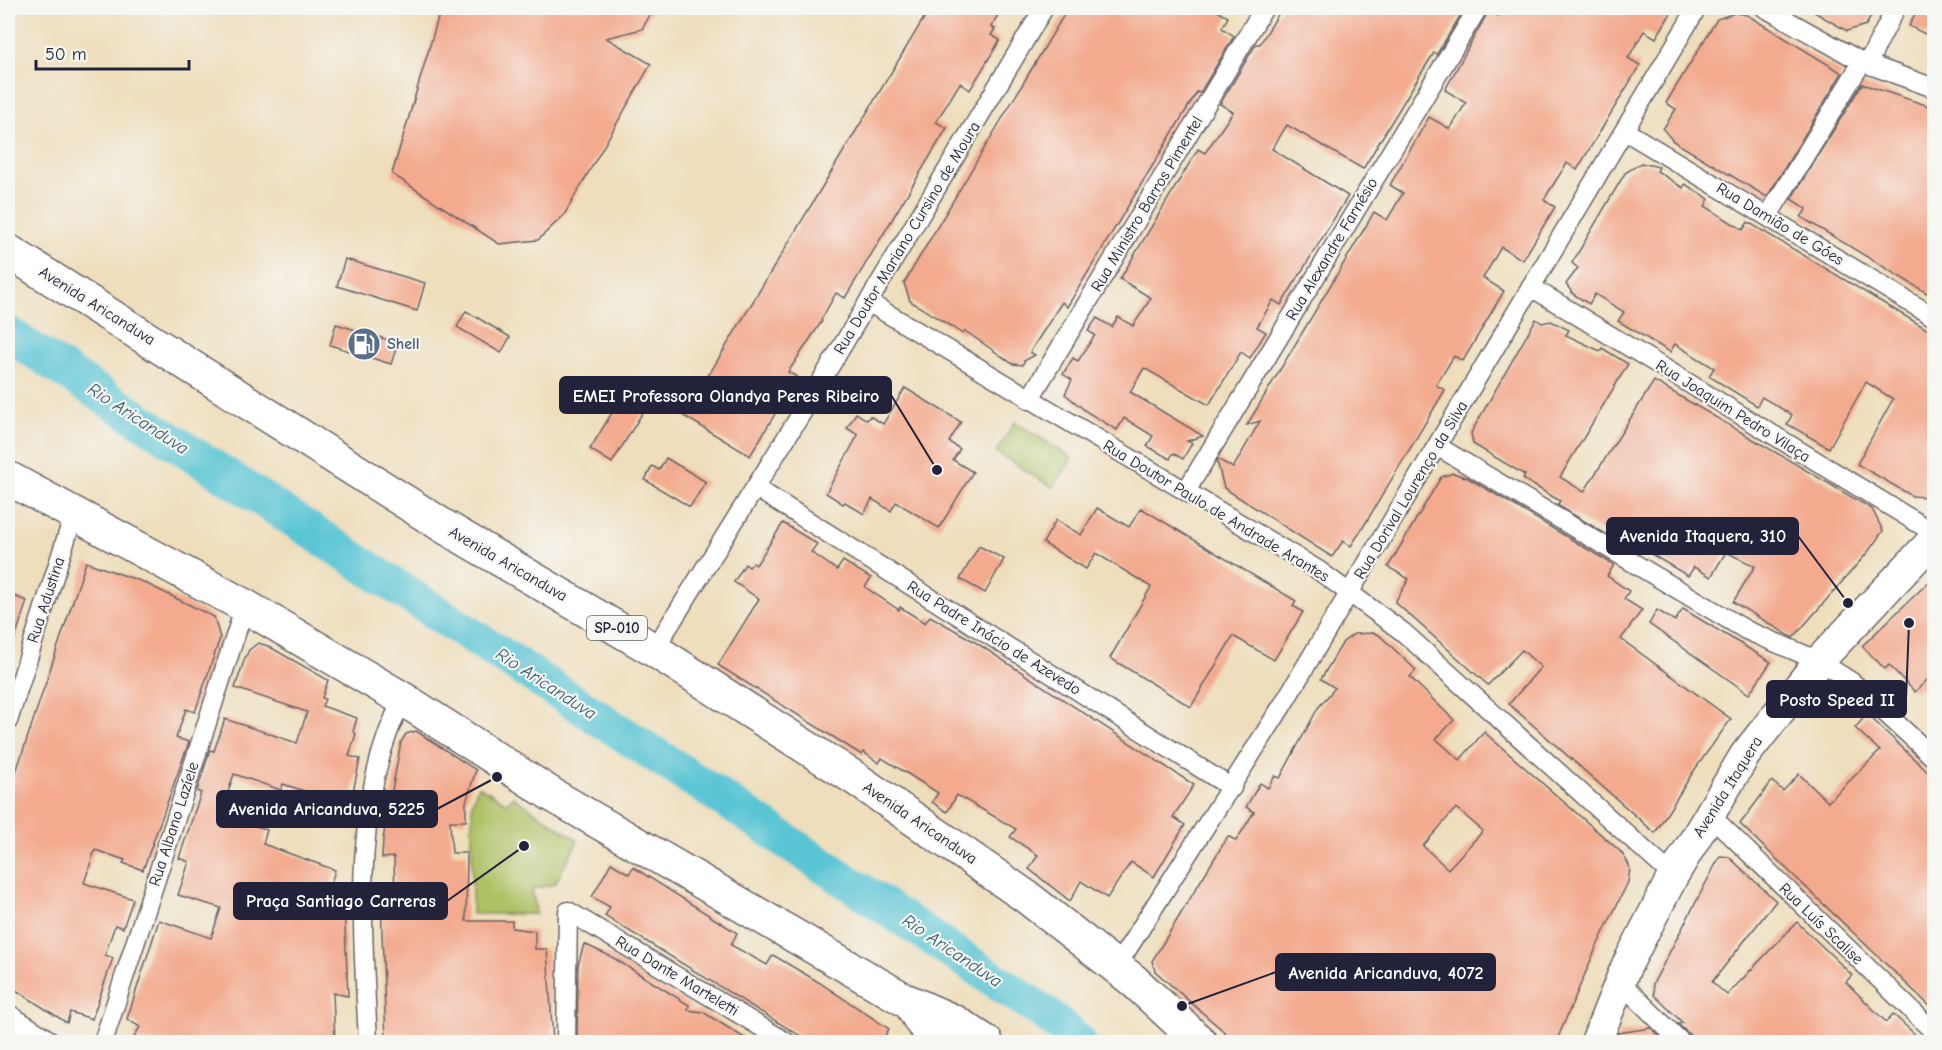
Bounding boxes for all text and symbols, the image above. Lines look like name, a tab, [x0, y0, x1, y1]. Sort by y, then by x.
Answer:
scale bar	[36, 33, 189, 71]
text: 50 m	[45, 44, 87, 65]
street label: Rua Ministro Barros Pimentel	[1087, 113, 1207, 295]
street label: Rua Doutor Mariano Cursino de Moura	[830, 118, 984, 358]
street label: Rua Alexandre Farnésio	[1282, 175, 1382, 323]
street label: Rua Damião de Góes	[1713, 179, 1847, 269]
street label: Avenida Aricanduva	[36, 263, 158, 349]
fuel station icon: Shell	[346, 326, 382, 362]
place label: Shell	[387, 335, 420, 353]
street label: Rua Joaquim Pedro Vilaça	[1653, 356, 1813, 466]
callout: EMEI Professora Olandya Peres Ribeiro	[560, 377, 891, 413]
water label: Rio Aricanduva	[84, 379, 192, 459]
text: EMEI Professora Olandya Peres Ribeiro	[573, 386, 879, 407]
street label: Rua Dorival Lourenço da Silva	[1351, 398, 1471, 582]
street label: Rua Doutor Paulo de Andrade Arantes	[1100, 436, 1332, 586]
callout: Avenida Itaquera, 310	[1607, 518, 1798, 554]
street label: Avenida Aricanduva	[446, 523, 570, 605]
text: Avenida Itaquera, 310	[1620, 526, 1786, 547]
street label: Rua Adustina	[24, 555, 68, 645]
street label: Rua Padre Inácio de Azevedo	[904, 577, 1084, 699]
road number: SP-010	[587, 616, 647, 640]
water label: Rio Aricanduva	[492, 644, 600, 724]
callout: Posto Speed II	[1767, 681, 1906, 717]
text: Posto Speed II	[1779, 690, 1895, 711]
street label: Avenida Itaquera	[1690, 733, 1766, 841]
street label: Rua Albano Lazíele	[145, 760, 203, 888]
street label: Avenida Aricanduva	[860, 778, 980, 868]
callout: Avenida Aricanduva, 5225	[217, 791, 437, 827]
text: Avenida Aricanduva, 5225	[229, 799, 425, 820]
street label: Rua Luís Scalise	[1775, 879, 1867, 969]
callout: Praça Santiago Carreras	[234, 883, 447, 919]
text: Praça Santiago Carreras	[246, 891, 436, 912]
water label: Rio Aricanduva	[898, 910, 1006, 992]
street label: Rua Dante Marteletti	[612, 932, 742, 1020]
callout: Avenida Aricanduva, 4072	[1276, 954, 1495, 990]
text: Avenida Aricanduva, 4072	[1288, 963, 1484, 984]

